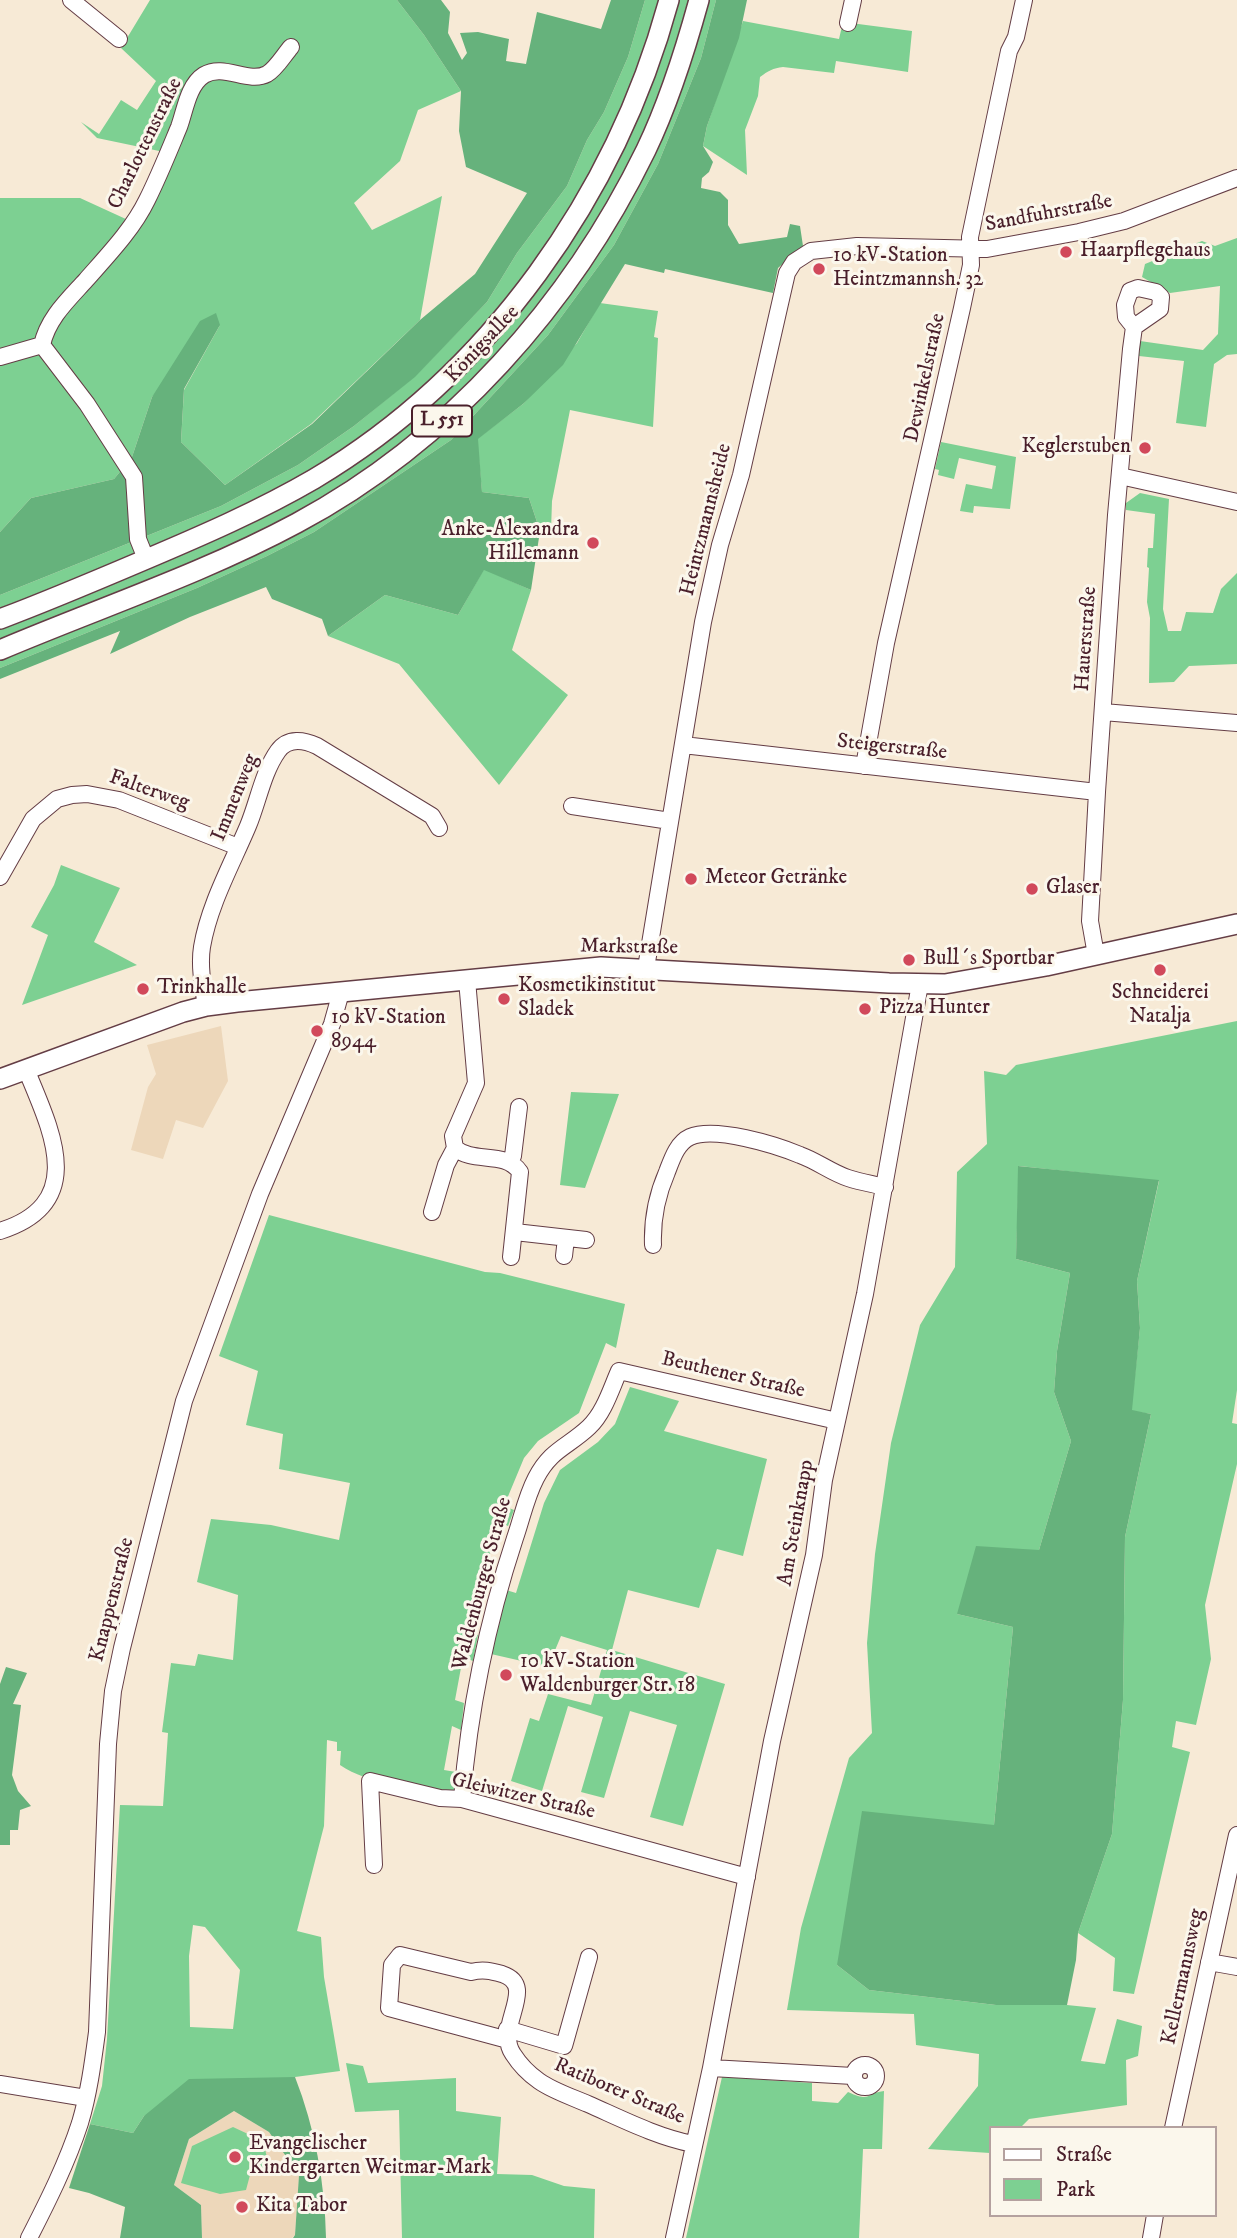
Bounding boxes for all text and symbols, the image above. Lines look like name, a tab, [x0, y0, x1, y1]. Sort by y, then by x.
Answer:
street label: Charlottenstraße	[103, 74, 189, 214]
street label: Sandfuhrstraße	[983, 189, 1115, 239]
place label: Haarpflegehaus	[1080, 239, 1210, 265]
place label: 10 kV-Station Heintzmannsh. 32	[833, 244, 983, 294]
marker: Haarpflegehaus	[1058, 244, 1074, 260]
marker: 10 kV-Station Heintzmannsh. 32	[811, 261, 827, 277]
street label: Königsallee	[441, 301, 525, 389]
street label: Dewinkelstraße	[900, 311, 952, 445]
road number: L 551	[412, 406, 472, 436]
place label: Keglerstuben	[1021, 435, 1131, 461]
marker: Keglerstuben	[1137, 440, 1153, 456]
street label: Heintzmannsheide	[676, 441, 738, 599]
place label: Anke-Alexandra Hillemann	[442, 518, 579, 568]
marker: Anke-Alexandra Hillemann	[585, 535, 601, 551]
street label: Hauerstraße	[1071, 586, 1103, 692]
street label: Steigerstraße	[836, 730, 948, 766]
street label: Immenweg	[207, 751, 265, 845]
street label: Falterweg	[106, 766, 192, 816]
place label: Meteor Getränke	[705, 866, 847, 892]
marker: Meteor Getränke	[683, 871, 699, 887]
place label: Glaser	[1046, 876, 1099, 902]
marker: Glaser	[1024, 881, 1040, 897]
street label: Markstraße	[580, 935, 678, 961]
place label: Bull´s Sportbar	[923, 947, 1054, 973]
marker: Bull´s Sportbar	[901, 952, 917, 968]
marker: Schneiderei Natalja	[1152, 962, 1168, 978]
place label: Kosmetikinstitut Sladek	[518, 974, 656, 1024]
place label: Trinkhalle	[157, 976, 247, 1002]
marker: Trinkhalle	[135, 981, 151, 997]
place label: Schneiderei Natalja	[1111, 981, 1209, 1031]
marker: Kosmetikinstitut Sladek	[496, 991, 512, 1007]
place label: Pizza Hunter	[879, 996, 990, 1022]
marker: Pizza Hunter	[857, 1001, 873, 1017]
place label: 10 kV-Station 8944	[331, 1006, 446, 1056]
marker: 10 kV-Station 8944	[309, 1023, 325, 1039]
street label: Beuthener Straße	[659, 1347, 807, 1405]
street label: Am Steinknapp	[773, 1458, 821, 1588]
street label: Waldenburger Straße	[448, 1495, 518, 1673]
street label: Knappenstraße	[85, 1535, 141, 1665]
place label: 10 kV-Station Waldenburger Str. 18	[520, 1650, 695, 1700]
marker: 10 kV-Station Waldenburger Str. 18	[498, 1667, 514, 1683]
street label: Gleiwitzer Straße	[449, 1768, 597, 1826]
street label: Kellermannsweg	[1157, 1907, 1211, 2047]
street label: Ratiborer Straße	[550, 2053, 688, 2131]
legend	[988, 2126, 1216, 2217]
place label: Evangelischer Kindergarten Weitmar-Mark	[249, 2132, 491, 2182]
text: Straße	[1056, 2142, 1112, 2168]
marker: Evangelischer Kindergarten Weitmar-Mark	[227, 2149, 243, 2165]
text: Park	[1056, 2177, 1095, 2203]
place label: Kita Tabor	[256, 2194, 347, 2220]
marker: Kita Tabor	[234, 2199, 250, 2215]

